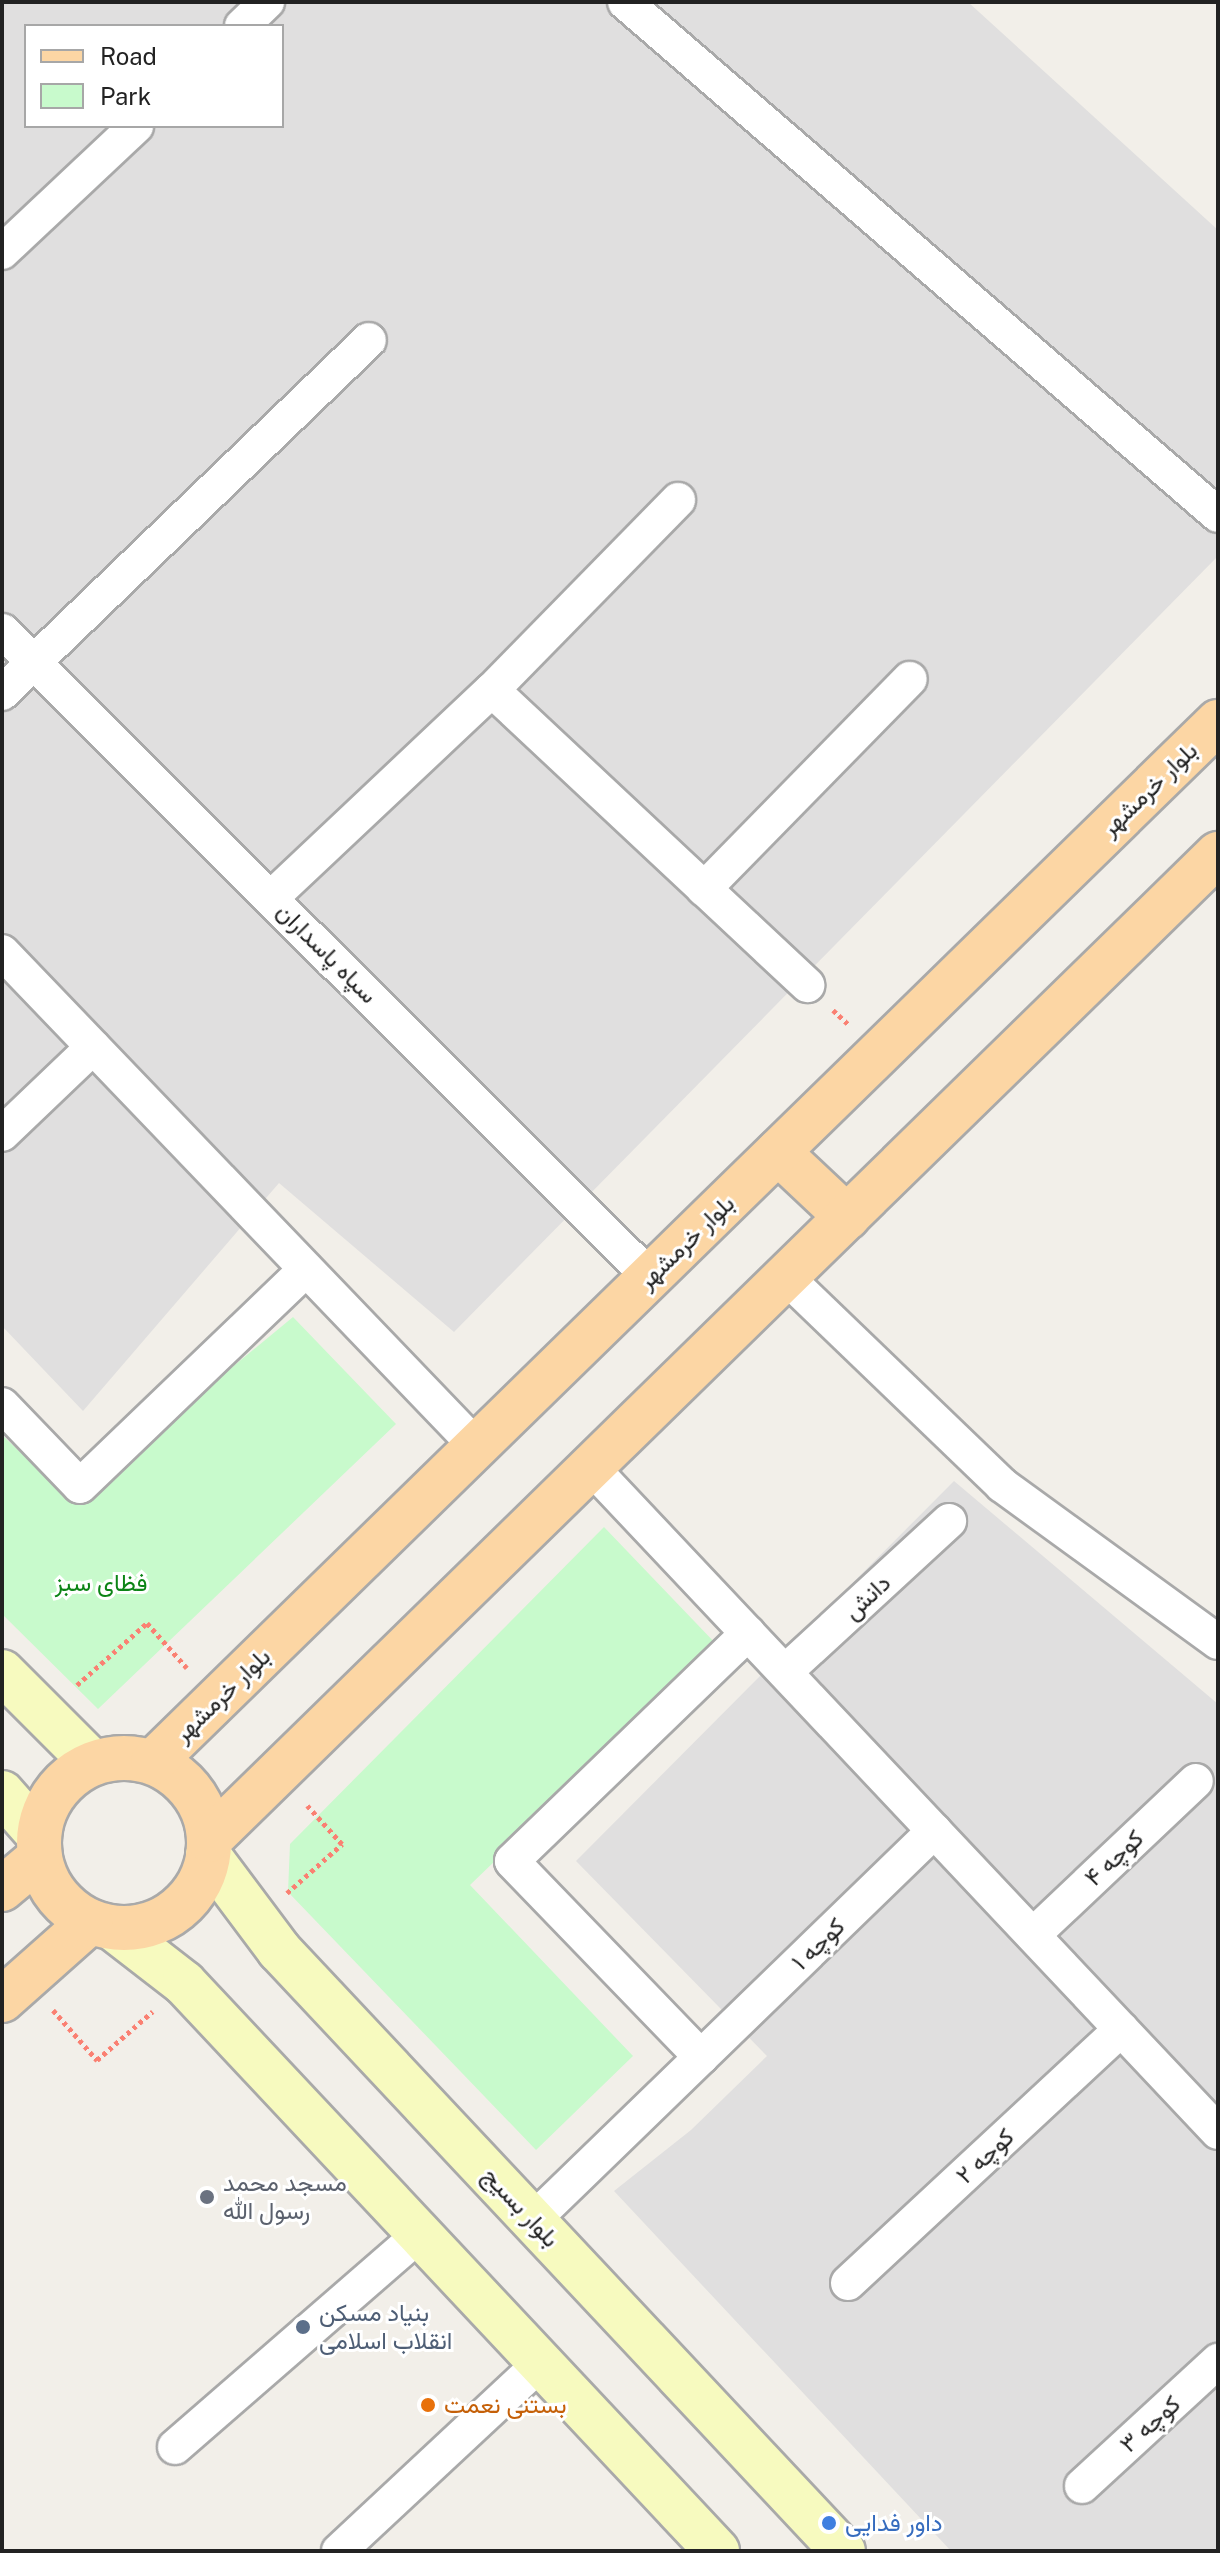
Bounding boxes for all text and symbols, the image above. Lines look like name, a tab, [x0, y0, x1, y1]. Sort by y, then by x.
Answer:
legend	[24, 24, 284, 128]
text: Road	[100, 42, 157, 70]
text: Park	[100, 82, 151, 110]
street label: بلوار خرمشهر	[1095, 736, 1203, 842]
street label: سپاه پاسداران	[271, 897, 383, 1009]
street label: بلوار خرمشهر	[632, 1189, 740, 1295]
street label: دانش	[838, 1568, 896, 1626]
park label: فظای سبز	[55, 1569, 147, 1597]
street label: بلوار خرمشهر	[168, 1642, 276, 1748]
street label: کوچه ۴	[1079, 1824, 1149, 1892]
street label: کوچه ۱	[785, 1912, 851, 1976]
street label: کوچه ۲	[950, 2122, 1020, 2190]
street label: بلوار بسیج	[477, 2161, 565, 2253]
place label: مسجد محمد رسول الله	[223, 2169, 347, 2225]
marker: مسجد محمد رسول الله	[198, 2188, 216, 2206]
place label: بنیاد مسکن انقلاب اسلامی	[319, 2299, 452, 2355]
marker: بنیاد مسکن انقلاب اسلامی	[294, 2318, 312, 2336]
street label: کوچه ۳	[1114, 2389, 1186, 2459]
place label: بستنی نعمت	[444, 2391, 567, 2419]
marker: بستنی نعمت	[419, 2396, 437, 2414]
place label: داور فدایی	[845, 2509, 942, 2537]
marker: داور فدایی	[820, 2514, 838, 2532]

